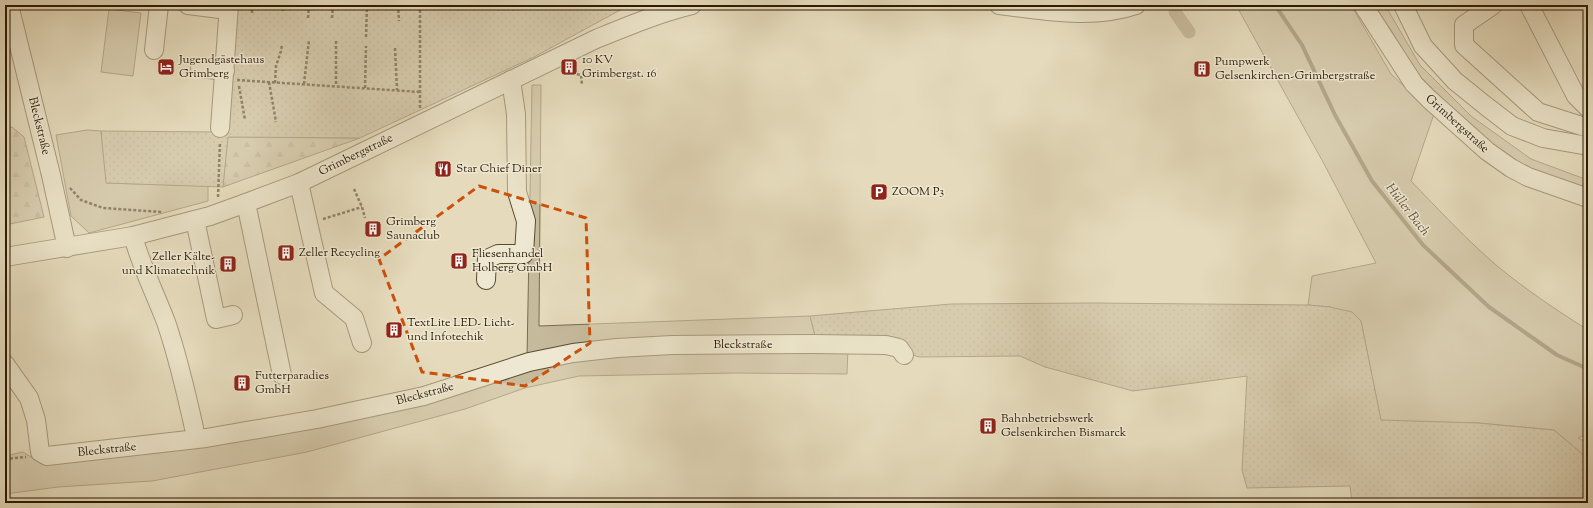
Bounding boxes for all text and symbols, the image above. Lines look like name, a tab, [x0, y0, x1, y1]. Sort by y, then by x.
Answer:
place label: Jugendgästehaus Grimberg	[178, 51, 264, 83]
place label: 10 KV Grimbergst. 16	[582, 51, 657, 83]
place label: Pumpwerk Gelsenkirchen-Grimbergstraße	[1215, 53, 1376, 85]
hotel icon: Jugendgästehaus Grimberg	[156, 57, 176, 77]
building icon: 10 KV Grimbergst. 16	[559, 57, 579, 77]
building icon: Pumpwerk Gelsenkirchen-Grimbergstraße	[1192, 59, 1212, 79]
street label: Grimbergstraße	[1421, 90, 1493, 158]
street label: Bleckstraße	[23, 95, 55, 157]
street label: Grimbergstraße	[316, 129, 397, 181]
restaurant icon: Star Chief Diner	[433, 159, 453, 179]
place label: Star Chief Diner	[456, 160, 543, 178]
water label: Hüller Bach	[1381, 180, 1434, 241]
parking icon: ZOOM P3	[869, 182, 889, 202]
place label: ZOOM P3	[892, 183, 944, 201]
place label: Grimberg Saunaclub	[386, 213, 440, 245]
building icon: Grimberg Saunaclub	[363, 219, 383, 239]
building icon: Zeller Recycling	[276, 243, 296, 263]
place label: Zeller Recycling	[299, 244, 380, 262]
place label: Fliesenhandel Holberg GmbH	[472, 245, 553, 277]
place label: Zeller Kälte- und Klimatechnik	[122, 248, 215, 280]
building icon: Fliesenhandel Holberg GmbH	[449, 251, 469, 271]
building icon: Zeller Kälte- und Klimatechnik	[218, 254, 238, 274]
place label: TextLite LED- Licht- und Infotechik	[407, 314, 515, 346]
building icon: TextLite LED- Licht- und Infotechik	[384, 320, 404, 340]
street label: Bleckstraße	[714, 336, 773, 354]
place label: Futterparadies GmbH	[255, 367, 329, 399]
building icon: Futterparadies GmbH	[232, 373, 252, 393]
street label: Bleckstraße	[394, 378, 456, 410]
place label: Bahnbetriebswerk Gelsenkirchen Bismarck	[1001, 410, 1127, 442]
building icon: Bahnbetriebswerk Gelsenkirchen Bismarck	[978, 416, 998, 436]
street label: Bleckstraße	[77, 438, 138, 462]

